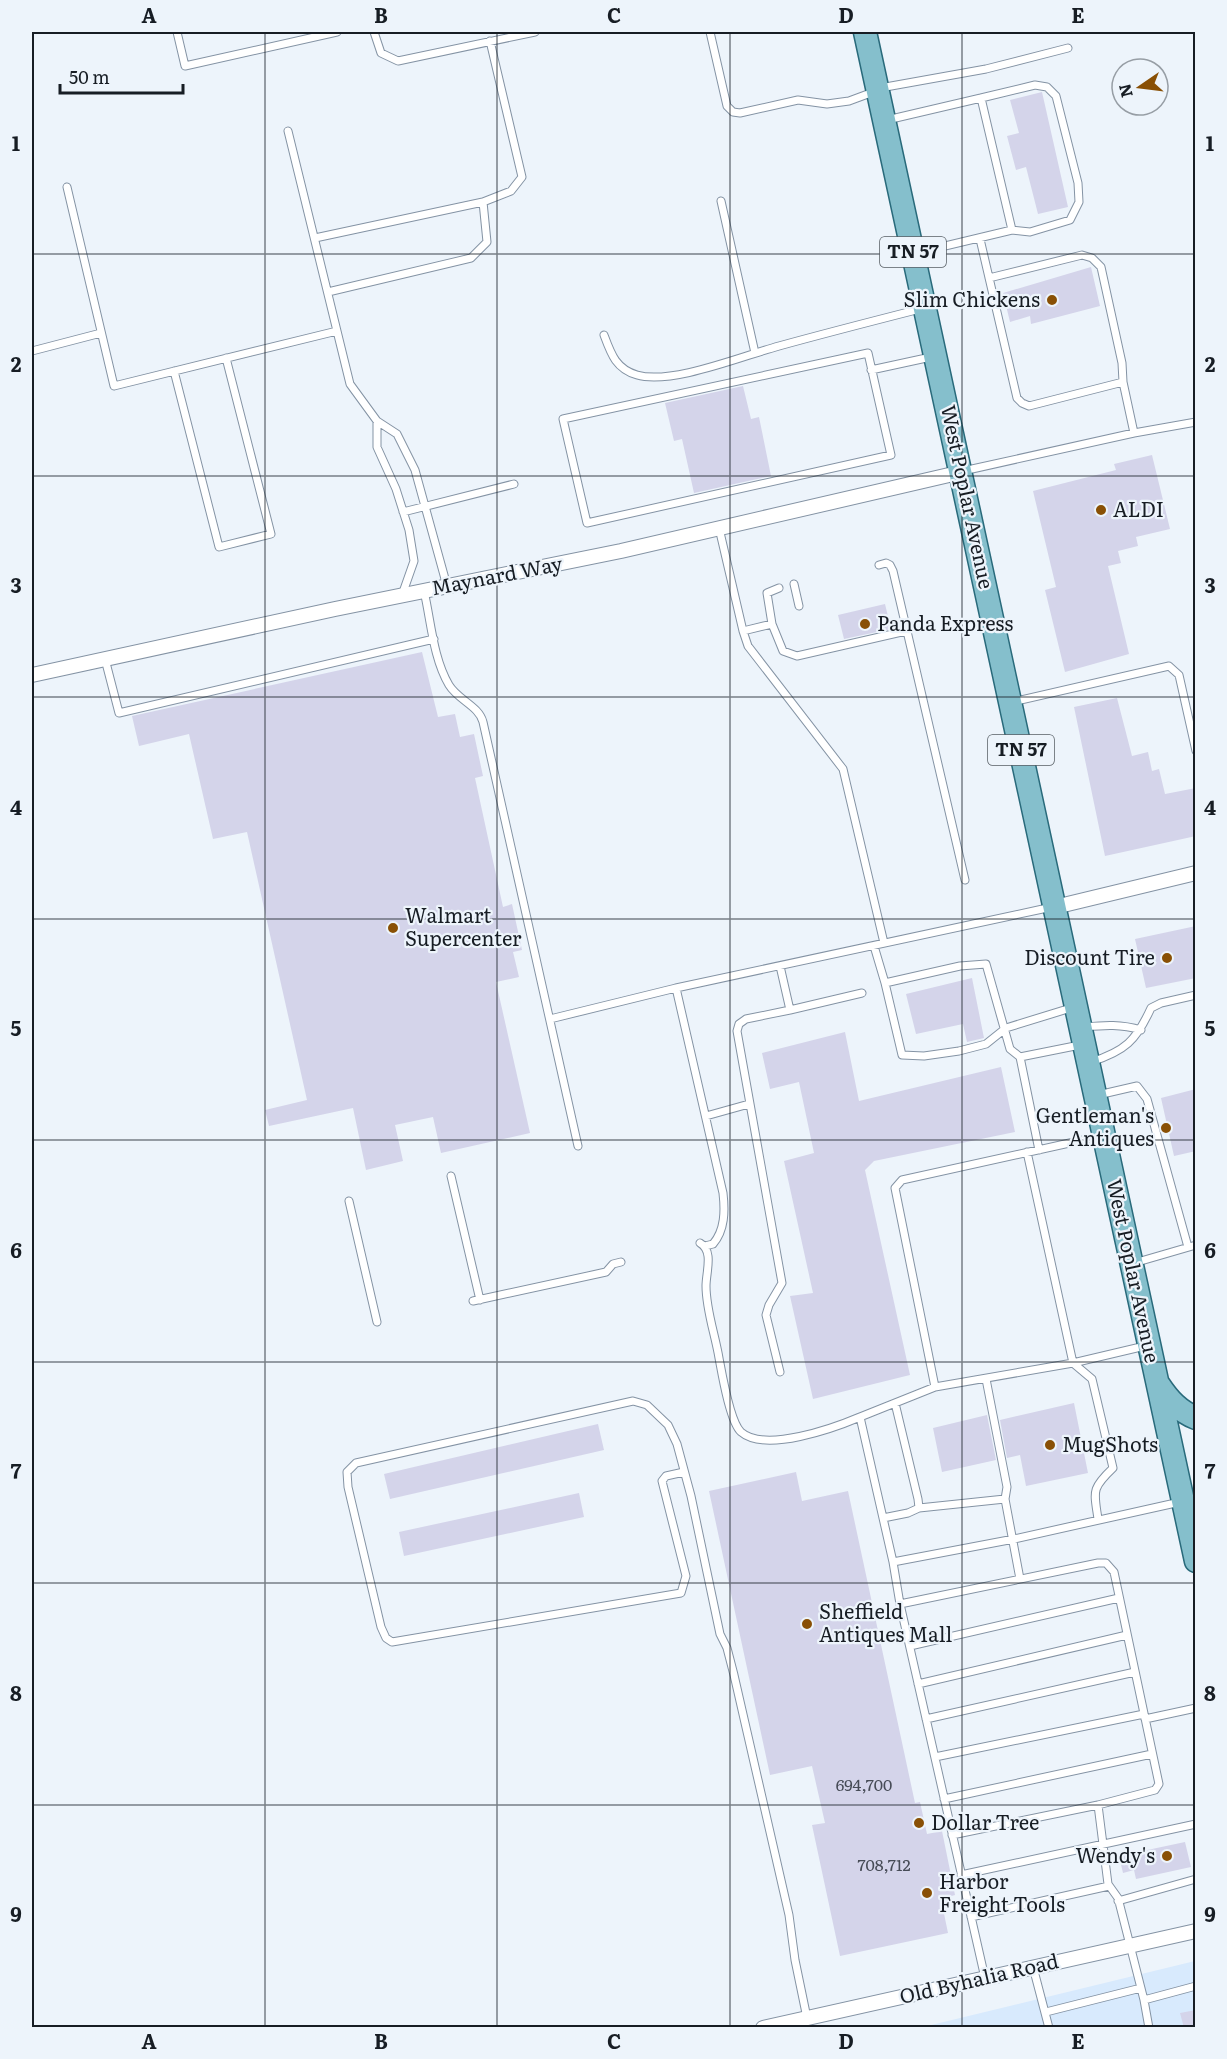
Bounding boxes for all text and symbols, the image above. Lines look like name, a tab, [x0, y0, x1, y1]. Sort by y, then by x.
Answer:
text: A	[141, 0, 157, 29]
text: B	[374, 0, 388, 29]
text: C	[607, 0, 621, 29]
text: D	[838, 0, 854, 29]
text: E	[1071, 0, 1085, 29]
scale bar	[60, 57, 183, 95]
north arrow	[1110, 57, 1170, 117]
text: 50 m	[69, 63, 110, 90]
text: N	[1111, 81, 1138, 100]
text: 1	[12, 127, 20, 157]
text: 1	[1206, 127, 1214, 157]
road number: TN 57	[880, 237, 946, 267]
place label: Slim Chickens	[904, 283, 1040, 313]
marker: Slim Chickens	[1045, 293, 1059, 307]
text: 2	[11, 348, 22, 378]
text: 2	[1205, 348, 1216, 378]
street label: West Poplar Avenue	[935, 402, 1003, 591]
place label: ALDI	[1113, 493, 1164, 523]
marker: ALDI	[1094, 503, 1108, 517]
street label: Maynard Way	[429, 547, 565, 601]
text: 3	[10, 569, 22, 599]
text: 3	[1204, 569, 1216, 599]
place label: Panda Express	[877, 607, 1013, 637]
marker: Panda Express	[858, 617, 872, 631]
road number: TN 57	[988, 735, 1054, 765]
text: 4	[10, 791, 22, 821]
text: 4	[1204, 791, 1216, 821]
place label: Walmart Supercenter	[405, 899, 522, 952]
marker: Walmart Supercenter	[386, 921, 400, 935]
place label: Discount Tire	[1024, 941, 1155, 971]
marker: Discount Tire	[1160, 951, 1174, 965]
text: 5	[11, 1012, 22, 1042]
text: 5	[1205, 1012, 1216, 1042]
place label: Gentleman's Antiques	[1036, 1099, 1154, 1152]
marker: Gentleman's Antiques	[1159, 1121, 1173, 1135]
street label: West Poplar Avenue	[1101, 1176, 1169, 1365]
text: 6	[10, 1234, 22, 1264]
text: 6	[1204, 1234, 1216, 1264]
place label: MugShots	[1062, 1428, 1158, 1458]
marker: MugShots	[1043, 1438, 1057, 1452]
text: 7	[11, 1455, 22, 1485]
text: 7	[1205, 1455, 1216, 1485]
place label: Sheffield Antiques Mall	[819, 1595, 952, 1648]
marker: Sheffield Antiques Mall	[800, 1617, 814, 1631]
text: 8	[10, 1677, 22, 1707]
text: 8	[1204, 1677, 1216, 1707]
house number: 694,700	[836, 1772, 892, 1796]
place label: Dollar Tree	[931, 1806, 1039, 1836]
marker: Dollar Tree	[912, 1816, 926, 1830]
place label: Wendy's	[1075, 1839, 1155, 1869]
marker: Wendy's	[1160, 1849, 1174, 1863]
house number: 708,712	[857, 1852, 911, 1876]
place label: Harbor Freight Tools	[939, 1865, 1065, 1918]
marker: Harbor Freight Tools	[920, 1886, 934, 1900]
text: 9	[10, 1898, 22, 1928]
text: 9	[1204, 1898, 1216, 1928]
street label: Old Byhalia Road	[896, 1944, 1061, 2010]
text: A	[141, 2025, 157, 2055]
text: B	[374, 2025, 388, 2055]
text: C	[607, 2025, 621, 2055]
text: D	[838, 2025, 854, 2055]
text: E	[1071, 2025, 1085, 2055]

